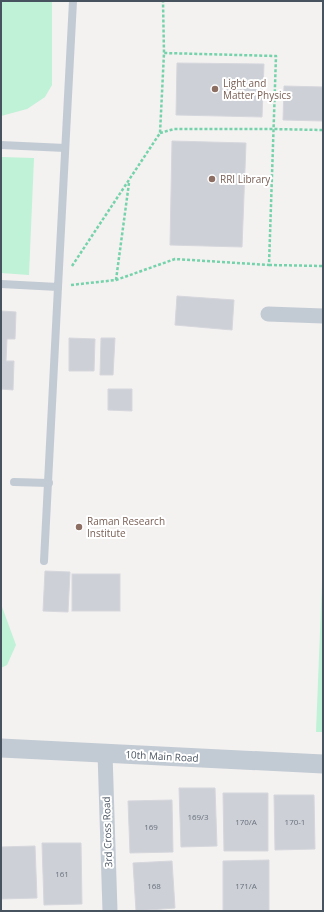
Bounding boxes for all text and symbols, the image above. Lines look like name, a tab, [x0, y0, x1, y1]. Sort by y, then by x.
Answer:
place label: Light and Matter Physics	[223, 76, 291, 102]
marker: Light and Matter Physics	[210, 84, 220, 94]
place label: RRI Library	[220, 172, 271, 186]
marker: RRI Library	[207, 174, 217, 184]
place label: Raman Research Institute	[87, 514, 165, 540]
marker: Raman Research Institute	[74, 522, 84, 532]
street label: 10th Main Road	[125, 747, 199, 765]
street label: 3rd Cross Road	[99, 796, 115, 868]
house number: 169/3	[187, 811, 209, 822]
house number: 170/A	[235, 816, 258, 827]
house number: 170-1	[285, 816, 305, 827]
house number: 169	[144, 821, 158, 832]
house number: 161	[55, 868, 69, 879]
house number: 168	[147, 880, 161, 891]
house number: 171/A	[235, 880, 258, 891]

